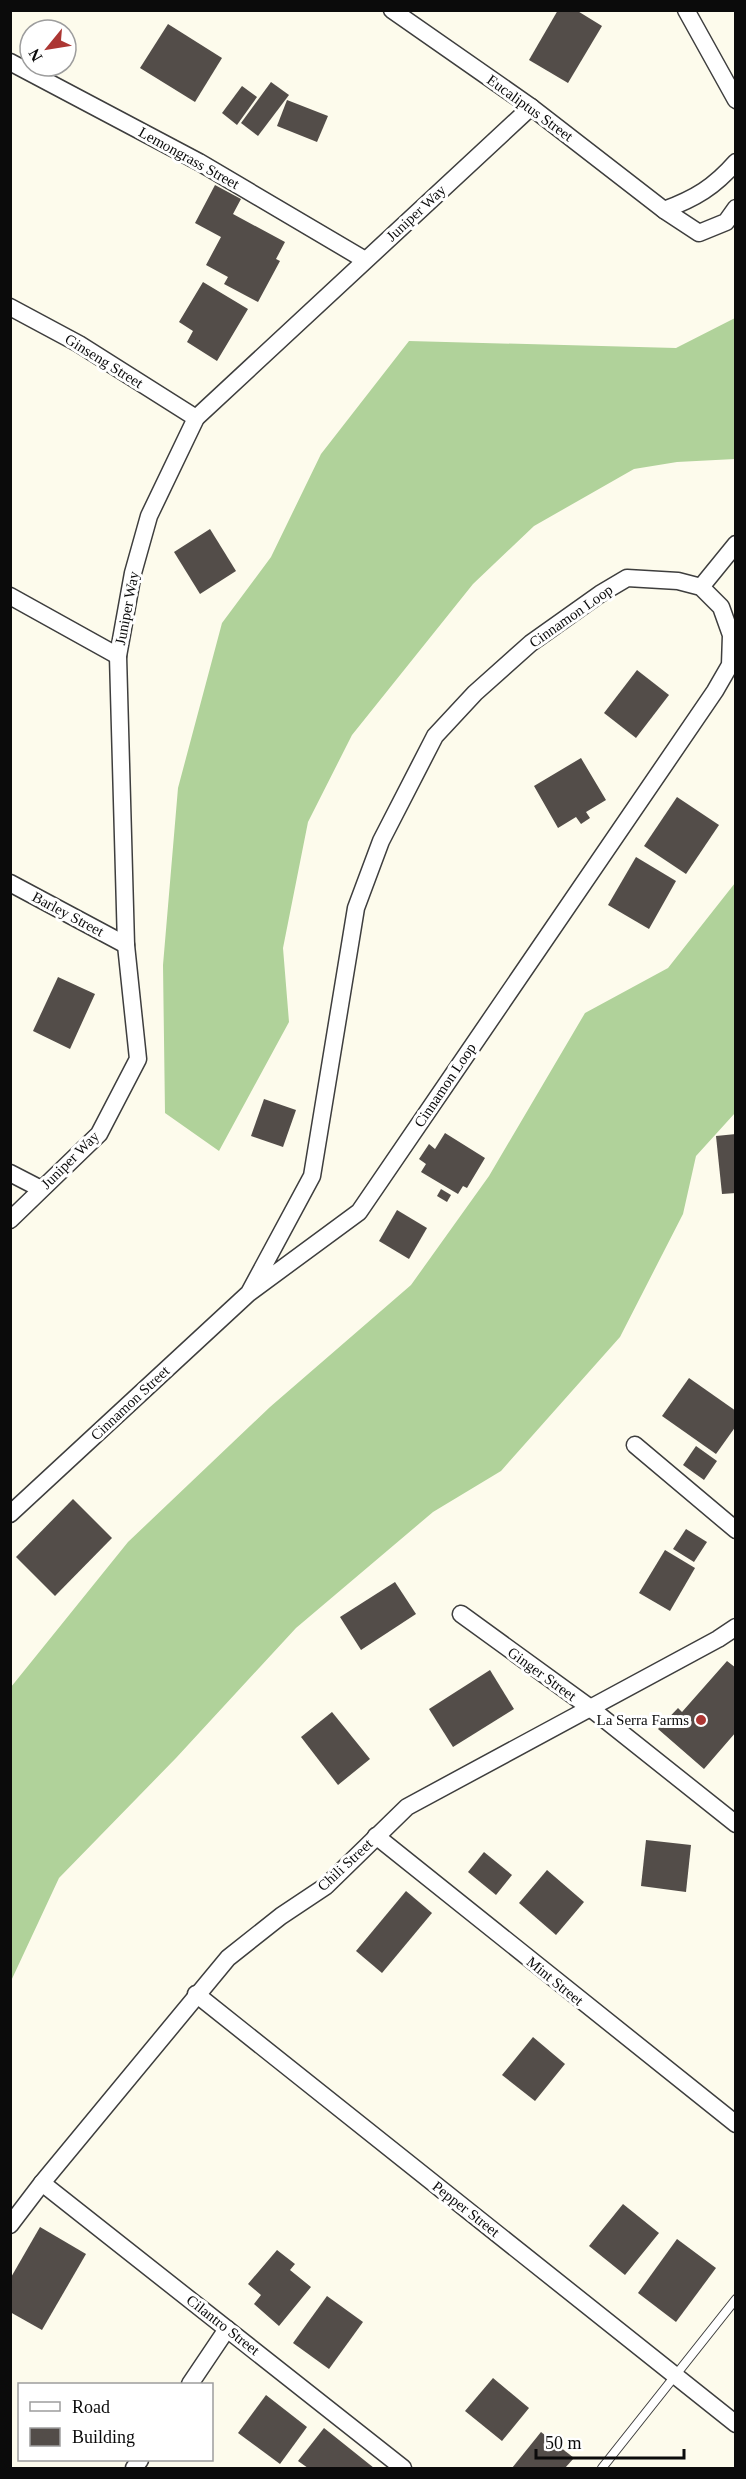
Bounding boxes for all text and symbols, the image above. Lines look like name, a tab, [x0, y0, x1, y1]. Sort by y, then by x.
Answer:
north arrow	[18, 18, 78, 78]
text: N	[25, 46, 46, 65]
street label: Eucaliptus Street	[484, 72, 577, 145]
street label: Lemongrass Street	[136, 124, 243, 193]
street label: Juniper Way	[383, 181, 449, 244]
street label: Ginseng Street	[62, 331, 147, 392]
street label: Juniper Way	[112, 569, 142, 646]
street label: Cinnamon Loop	[526, 581, 616, 651]
street label: Barley Street	[29, 888, 107, 940]
street label: Cinnamon Loop	[411, 1040, 479, 1130]
street label: Juniper Way	[38, 1128, 102, 1192]
street label: Cinnamon Street	[88, 1362, 173, 1443]
street label: Ginger Street	[505, 1644, 580, 1705]
place label: La Serra Farms	[597, 1712, 689, 1728]
marker: La Serra Farms	[694, 1713, 708, 1727]
street label: Chili Street	[314, 1835, 376, 1894]
street label: Mint Street	[524, 1953, 587, 2009]
street label: Pepper Street	[429, 2178, 503, 2241]
street label: Cilantro Street	[183, 2292, 263, 2359]
legend	[18, 2383, 213, 2461]
text: Road	[72, 2397, 110, 2417]
scale bar	[536, 2422, 684, 2460]
text: Building	[72, 2427, 135, 2447]
text: 50 m	[545, 2433, 582, 2453]

